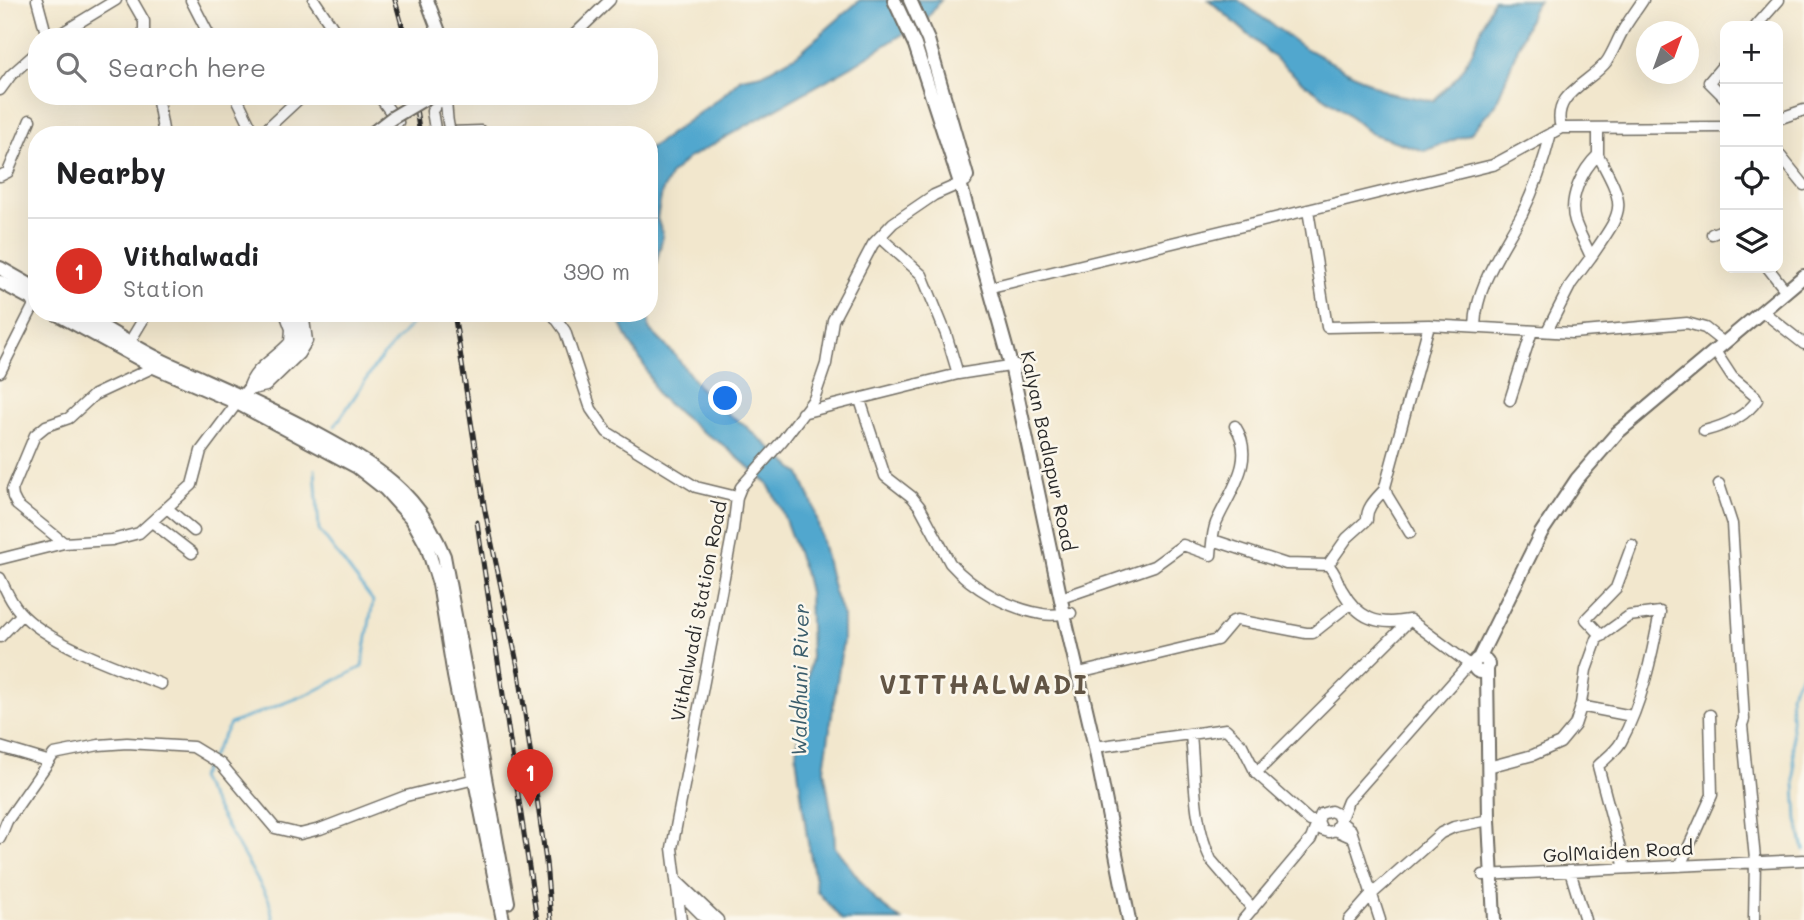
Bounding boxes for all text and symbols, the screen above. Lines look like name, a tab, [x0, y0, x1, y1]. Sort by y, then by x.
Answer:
north arrow	[1636, 21, 1699, 84]
map controls	[1720, 21, 1783, 273]
button: +	[1720, 21, 1783, 84]
search box	[28, 28, 658, 105]
icon: search	[52, 48, 90, 86]
text: Search here	[108, 50, 266, 84]
button: −	[1720, 84, 1783, 147]
button: locate	[1720, 147, 1783, 210]
text: Nearby	[56, 152, 166, 192]
button: layers	[1720, 210, 1783, 273]
text: Vithalwadi	[123, 239, 260, 273]
text: 1	[74, 256, 84, 286]
text: 390 m	[563, 256, 630, 286]
text: Station	[123, 273, 204, 303]
street label: Kalyan Badlapur Road	[1016, 349, 1082, 553]
your location	[708, 381, 742, 415]
street label: Vithalwadi Station Road	[664, 498, 732, 724]
water label: Waldhuni River	[784, 603, 814, 757]
district label: VITTHALWADI	[879, 667, 1089, 701]
pin: 1	[507, 749, 553, 807]
street label: GolMaiden Road	[1542, 835, 1694, 867]

